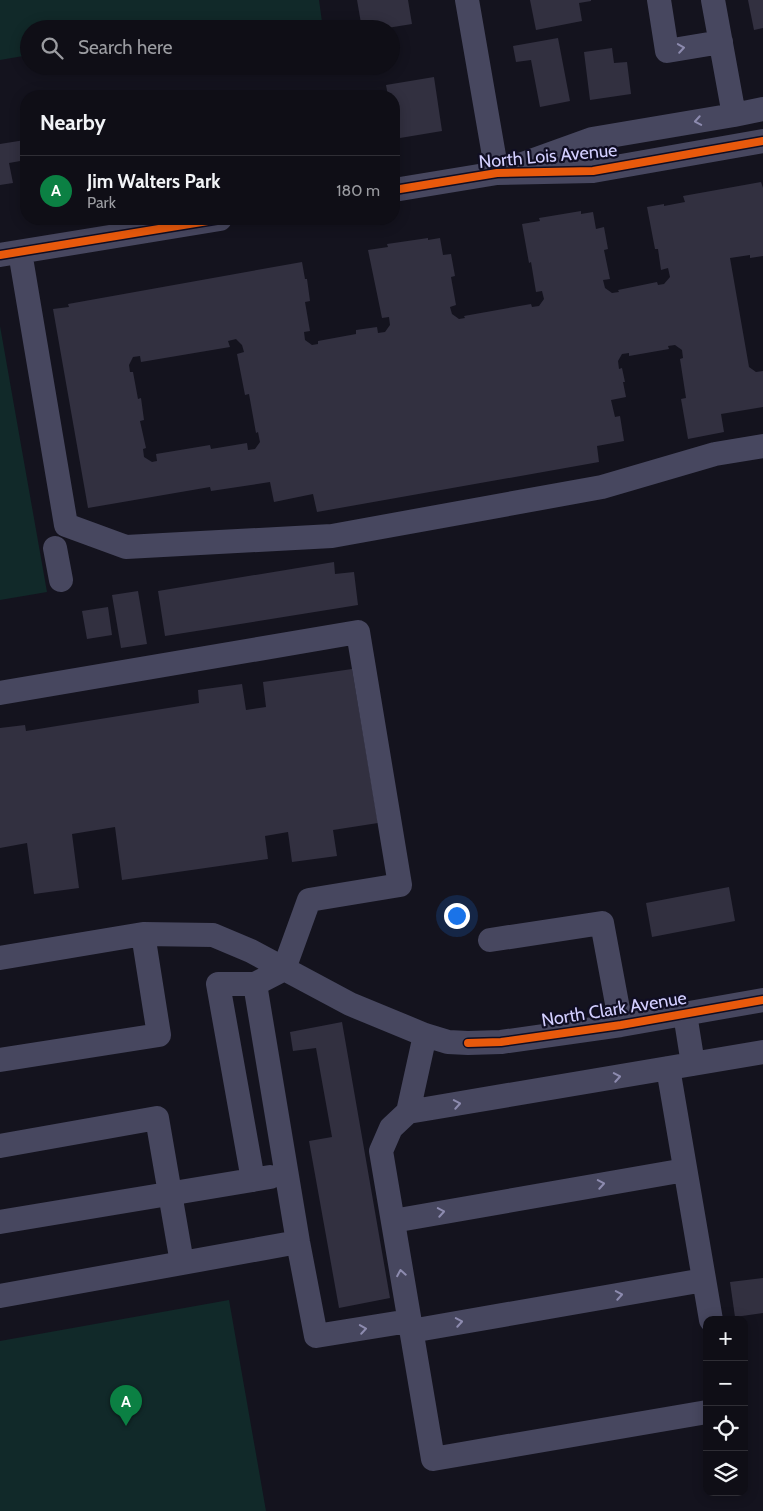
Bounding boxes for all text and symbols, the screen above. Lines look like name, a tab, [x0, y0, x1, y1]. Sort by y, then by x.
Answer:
search box	[20, 20, 400, 75]
icon: search	[38, 34, 66, 62]
text: Search here	[78, 36, 172, 59]
one-way arrow	[677, 44, 686, 54]
text: Nearby	[40, 110, 106, 135]
one-way arrow	[694, 116, 702, 126]
street label: North Lois Avenue	[478, 139, 618, 173]
text: Jim Walters Park	[87, 170, 220, 193]
text: A	[51, 181, 61, 200]
text: 180 m	[336, 181, 380, 200]
text: Park	[87, 193, 116, 212]
your location	[444, 903, 470, 929]
street label: North Clark Avenue	[540, 987, 688, 1031]
one-way arrow	[612, 1072, 621, 1082]
one-way arrow	[452, 1100, 461, 1110]
one-way arrow	[596, 1180, 605, 1190]
one-way arrow	[436, 1208, 445, 1218]
one-way arrow	[397, 1269, 407, 1277]
one-way arrow	[615, 1290, 623, 1300]
map controls	[703, 1316, 748, 1496]
button: +	[703, 1316, 748, 1361]
one-way arrow	[454, 1318, 463, 1328]
one-way arrow	[358, 1324, 367, 1334]
button: −	[703, 1361, 748, 1406]
pin: A	[110, 1385, 142, 1426]
button: locate	[703, 1406, 748, 1451]
button: layers	[703, 1451, 748, 1496]

